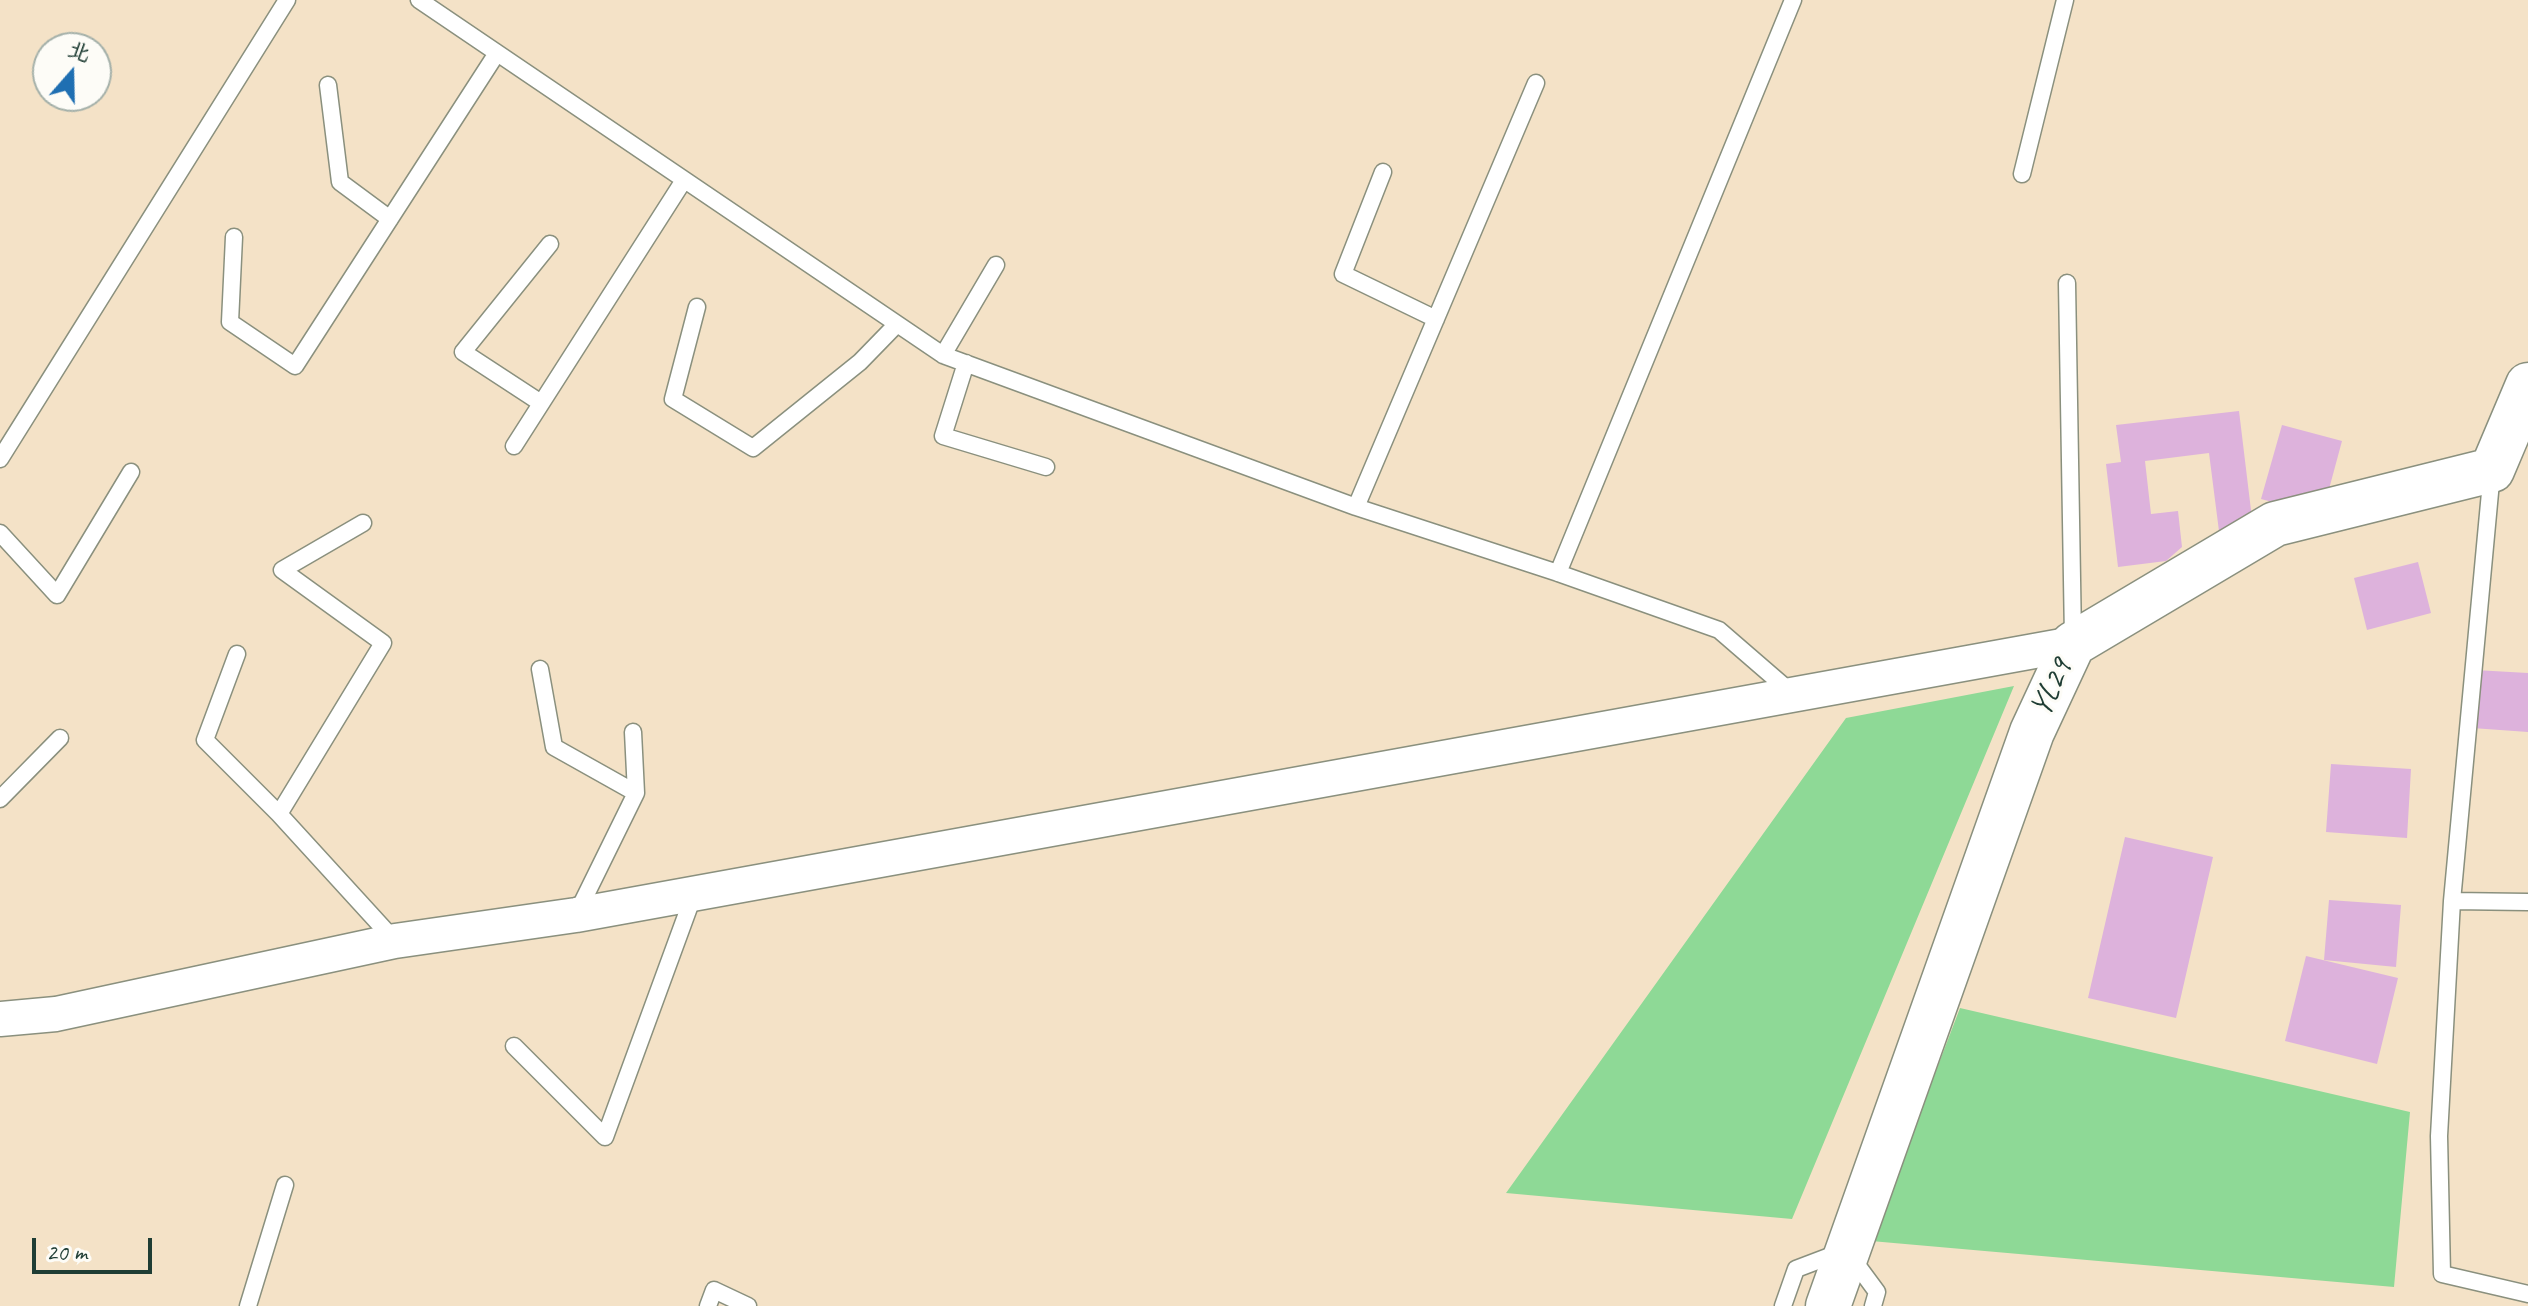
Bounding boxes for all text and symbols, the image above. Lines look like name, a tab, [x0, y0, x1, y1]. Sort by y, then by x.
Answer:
north arrow	[32, 32, 112, 112]
text: 北	[64, 34, 95, 68]
street label: YL29	[2022, 653, 2082, 723]
scale bar	[36, 1222, 156, 1272]
text: 20 m	[46, 1237, 87, 1267]

